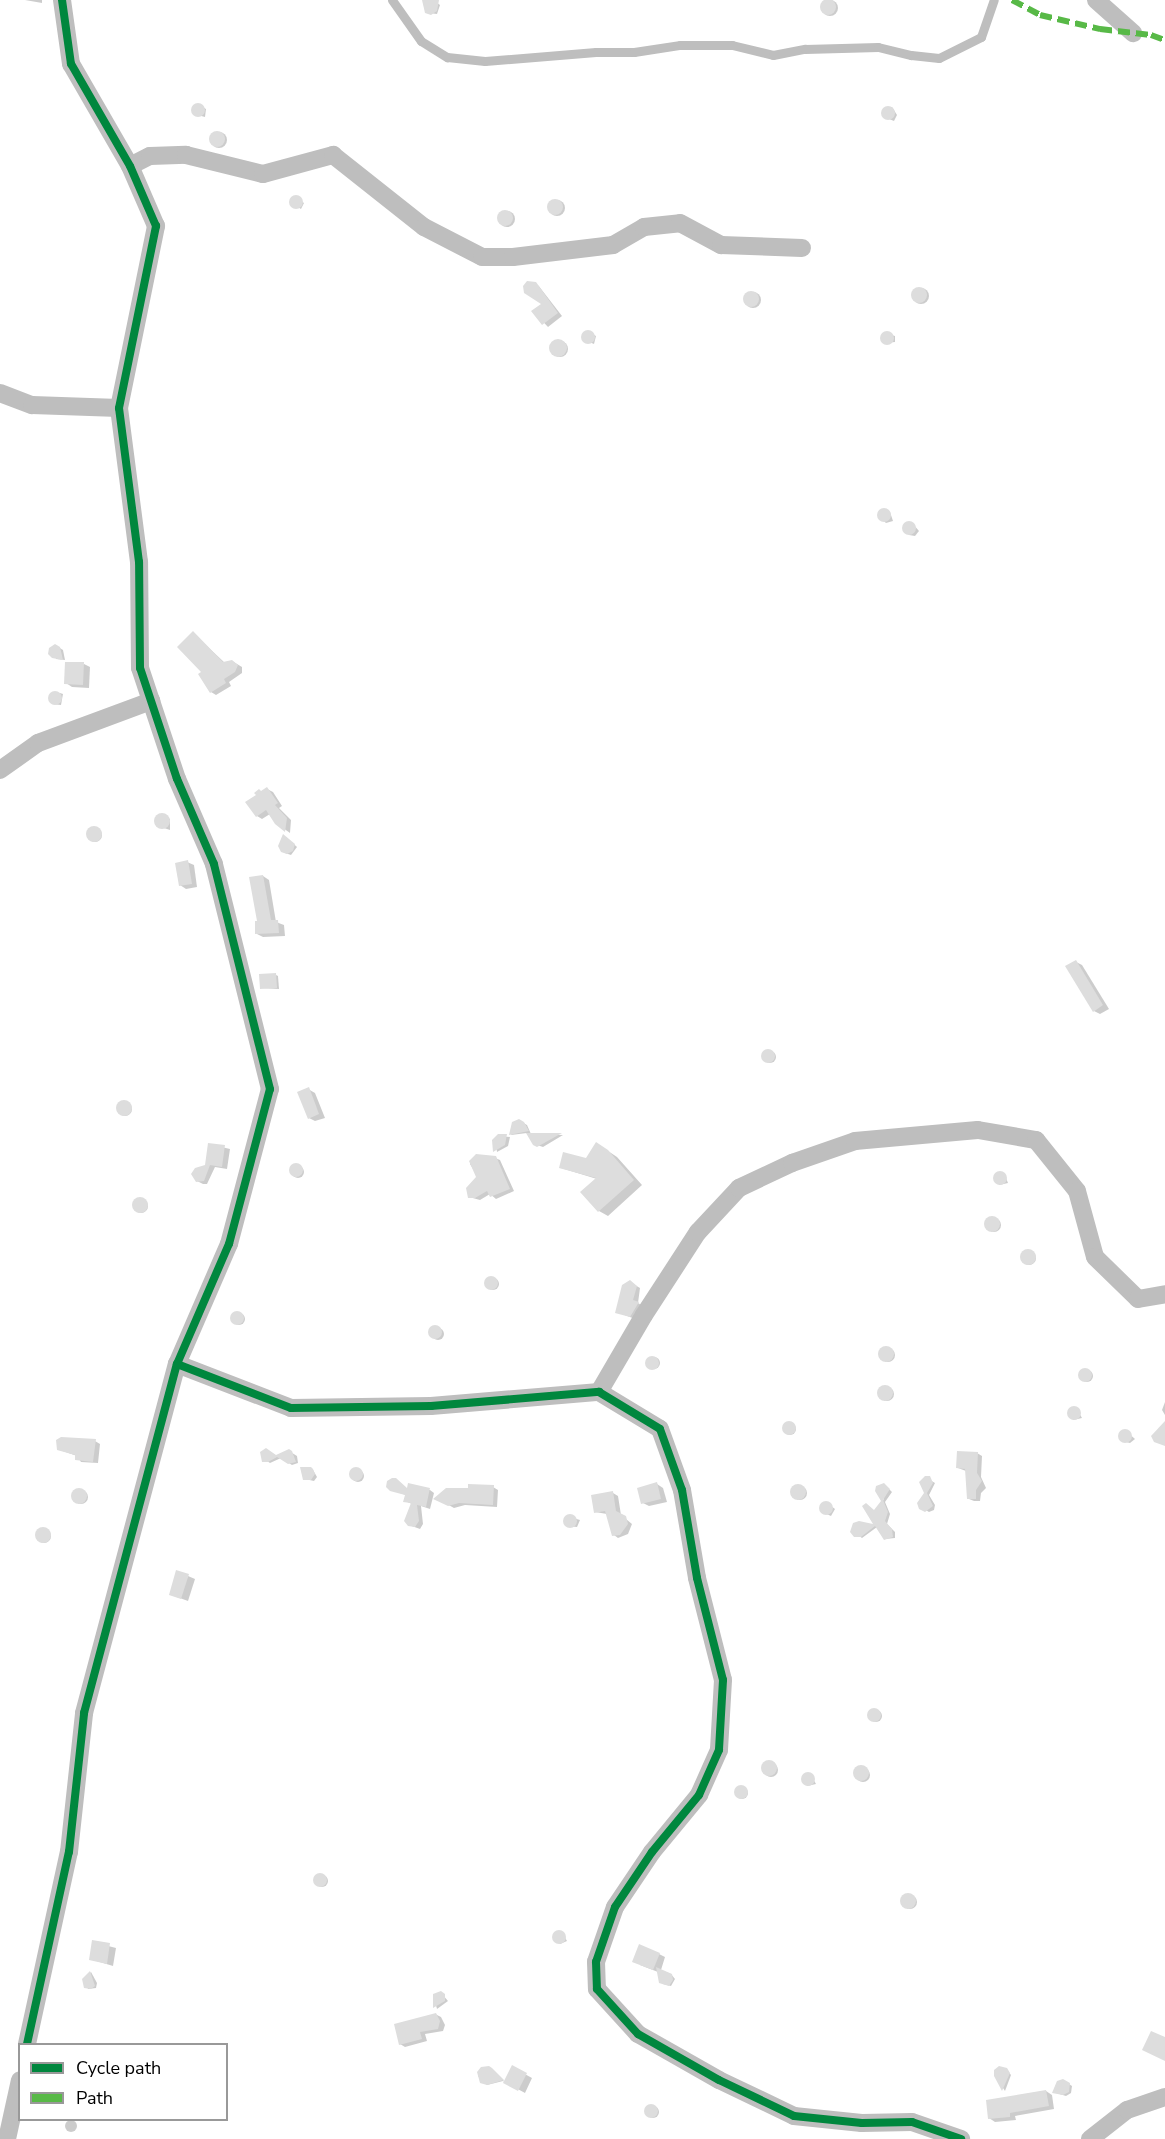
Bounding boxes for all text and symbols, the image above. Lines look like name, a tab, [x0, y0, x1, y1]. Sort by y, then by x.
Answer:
legend	[18, 2043, 228, 2121]
text: Cycle path	[76, 2056, 161, 2080]
text: Path	[76, 2086, 113, 2110]

